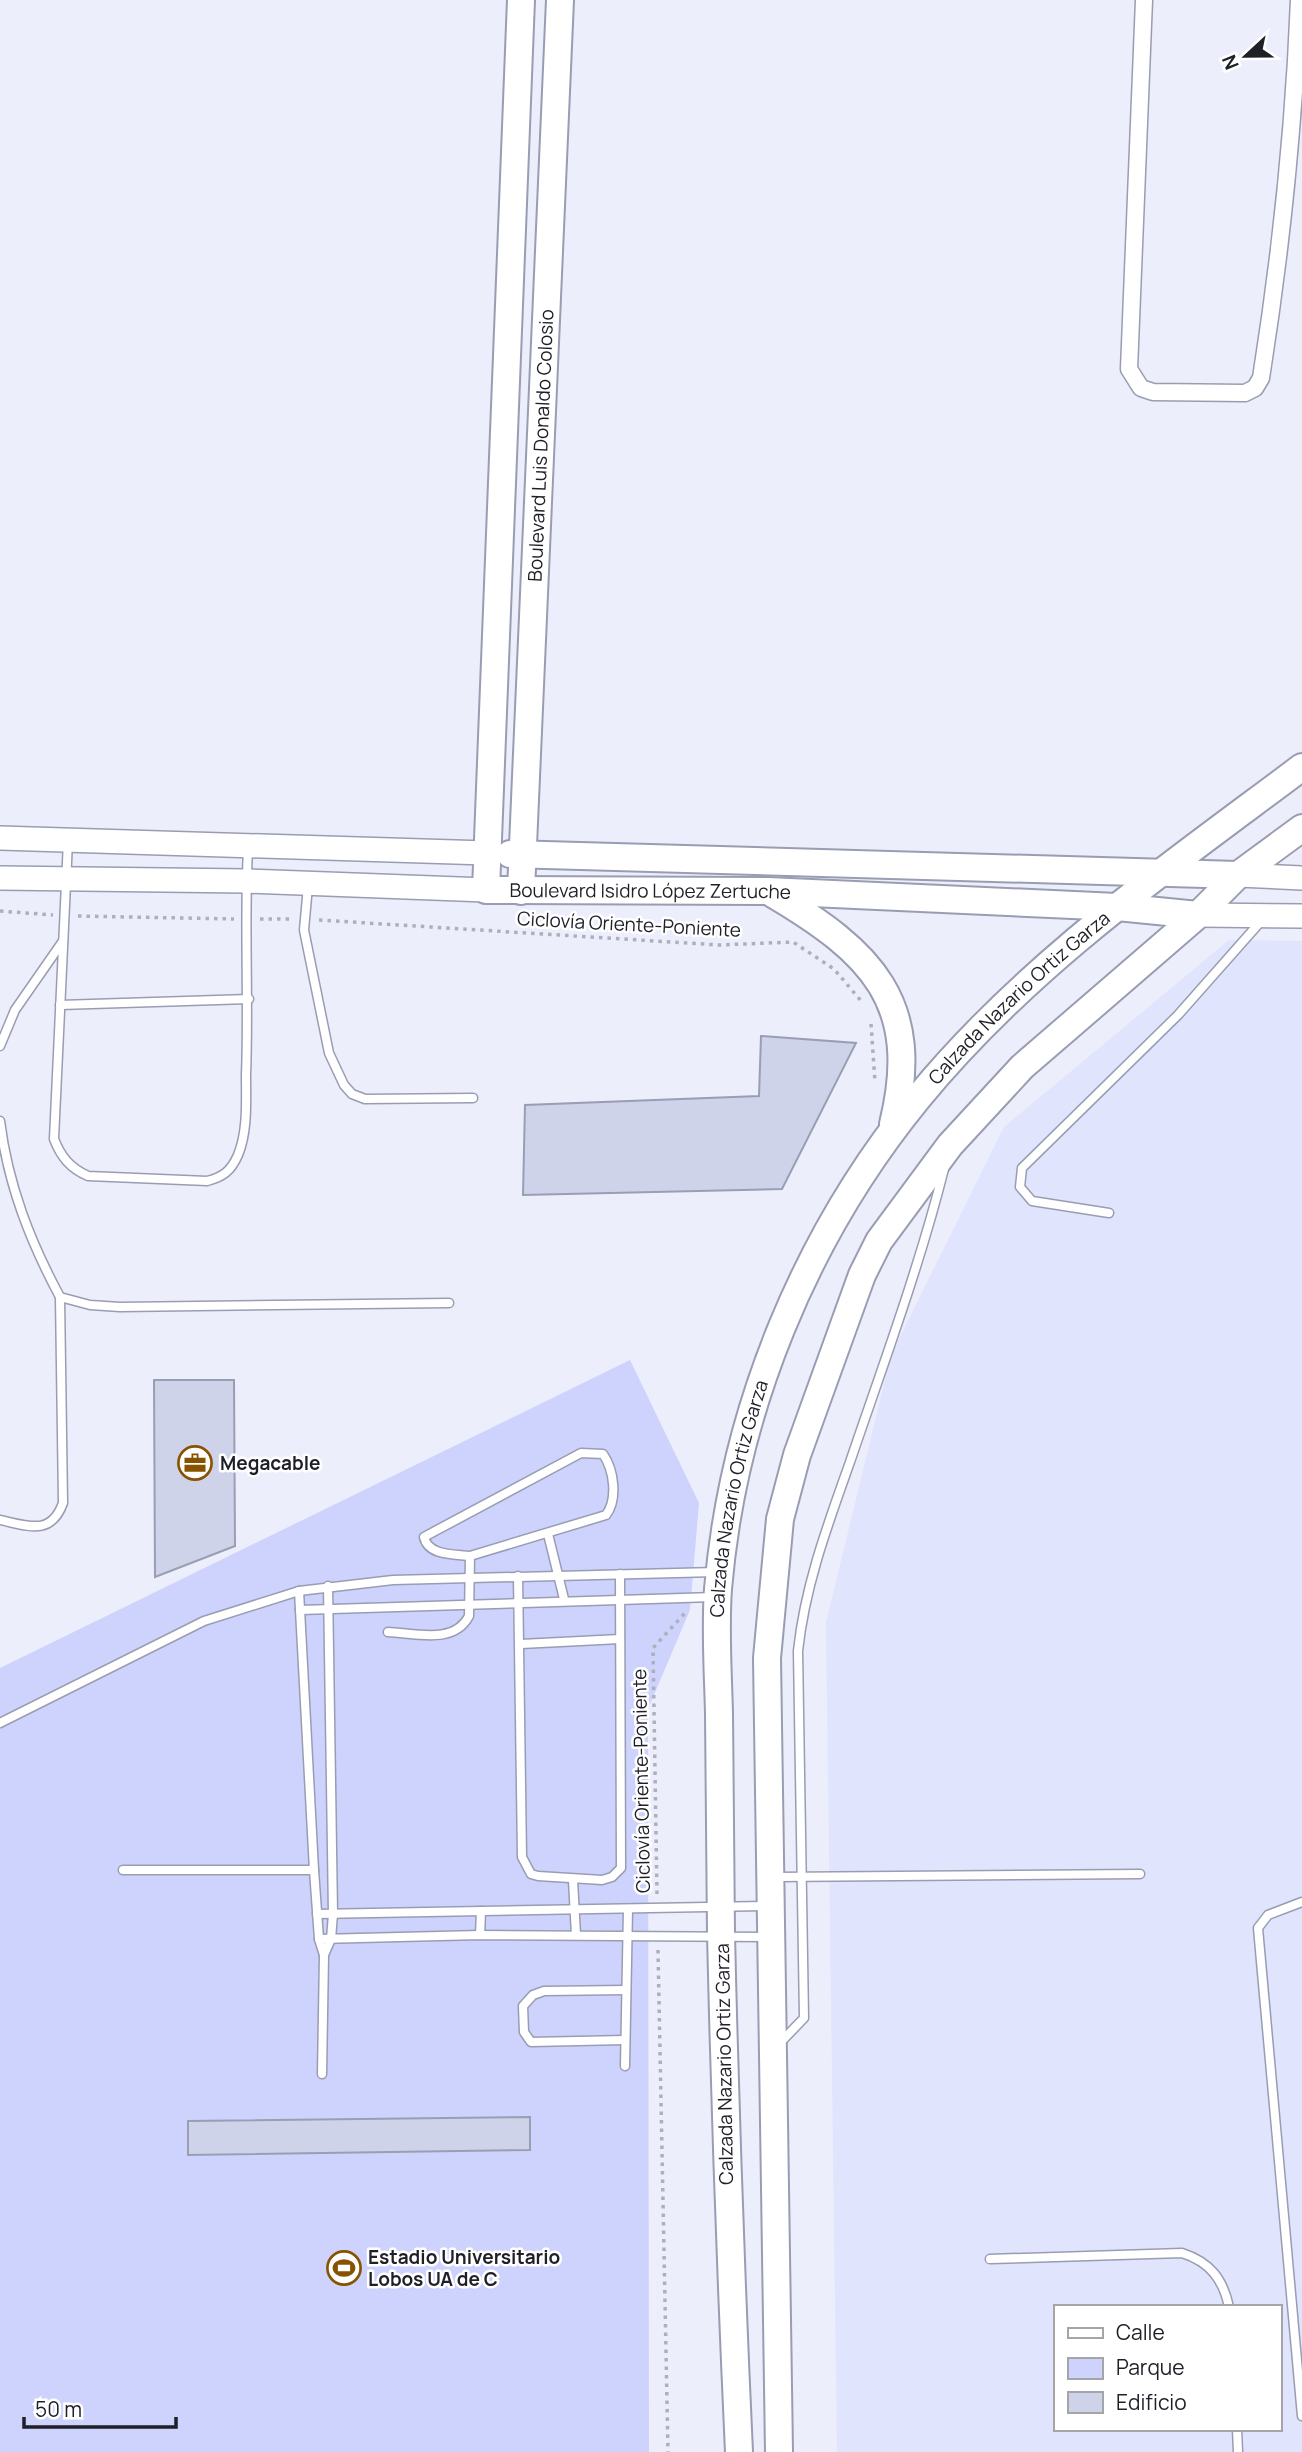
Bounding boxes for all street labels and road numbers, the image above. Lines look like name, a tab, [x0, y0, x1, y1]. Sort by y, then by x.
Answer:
street label: Boulevard Luis Donaldo Colosio	[522, 309, 559, 582]
street label: Boulevard Isidro López Zertuche	[510, 877, 792, 905]
street label: Ciclovía Oriente-Poniente	[516, 905, 742, 943]
street label: Calzada Nazario Ortiz Garza	[922, 905, 1115, 1090]
street label: Calzada Nazario Ortiz Garza	[704, 1376, 774, 1618]
street label: Ciclovía Oriente-Poniente	[626, 1669, 656, 1893]
street label: Calzada Nazario Ortiz Garza	[709, 1943, 739, 2185]

